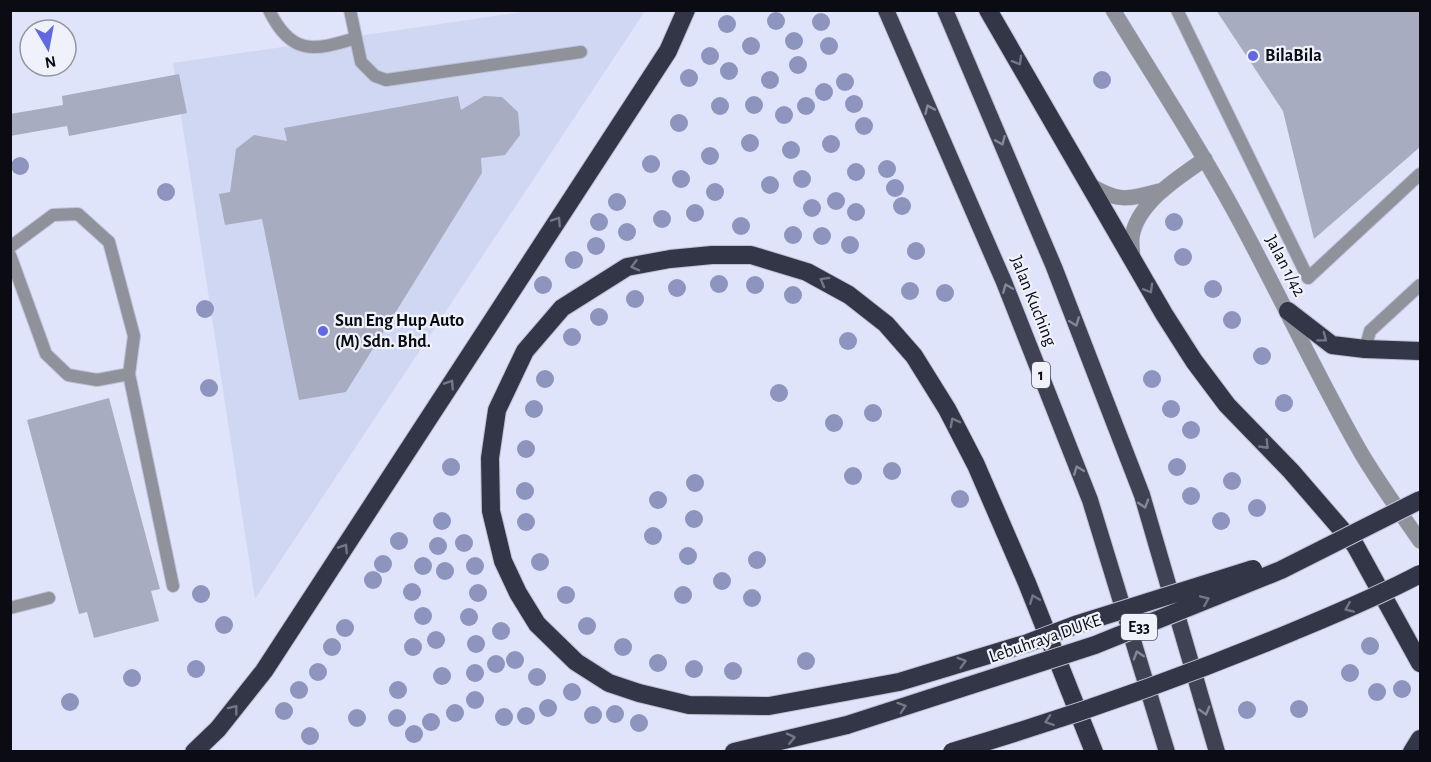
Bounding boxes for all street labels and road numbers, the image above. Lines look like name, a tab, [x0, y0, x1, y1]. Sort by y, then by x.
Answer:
street label: Jalan 1/42	[1261, 232, 1309, 300]
street label: Jalan Kuching	[1007, 253, 1059, 349]
road number: 1	[1032, 362, 1050, 388]
street label: Lebuhraya DUKE	[987, 611, 1104, 667]
road number: E33	[1121, 614, 1157, 640]

